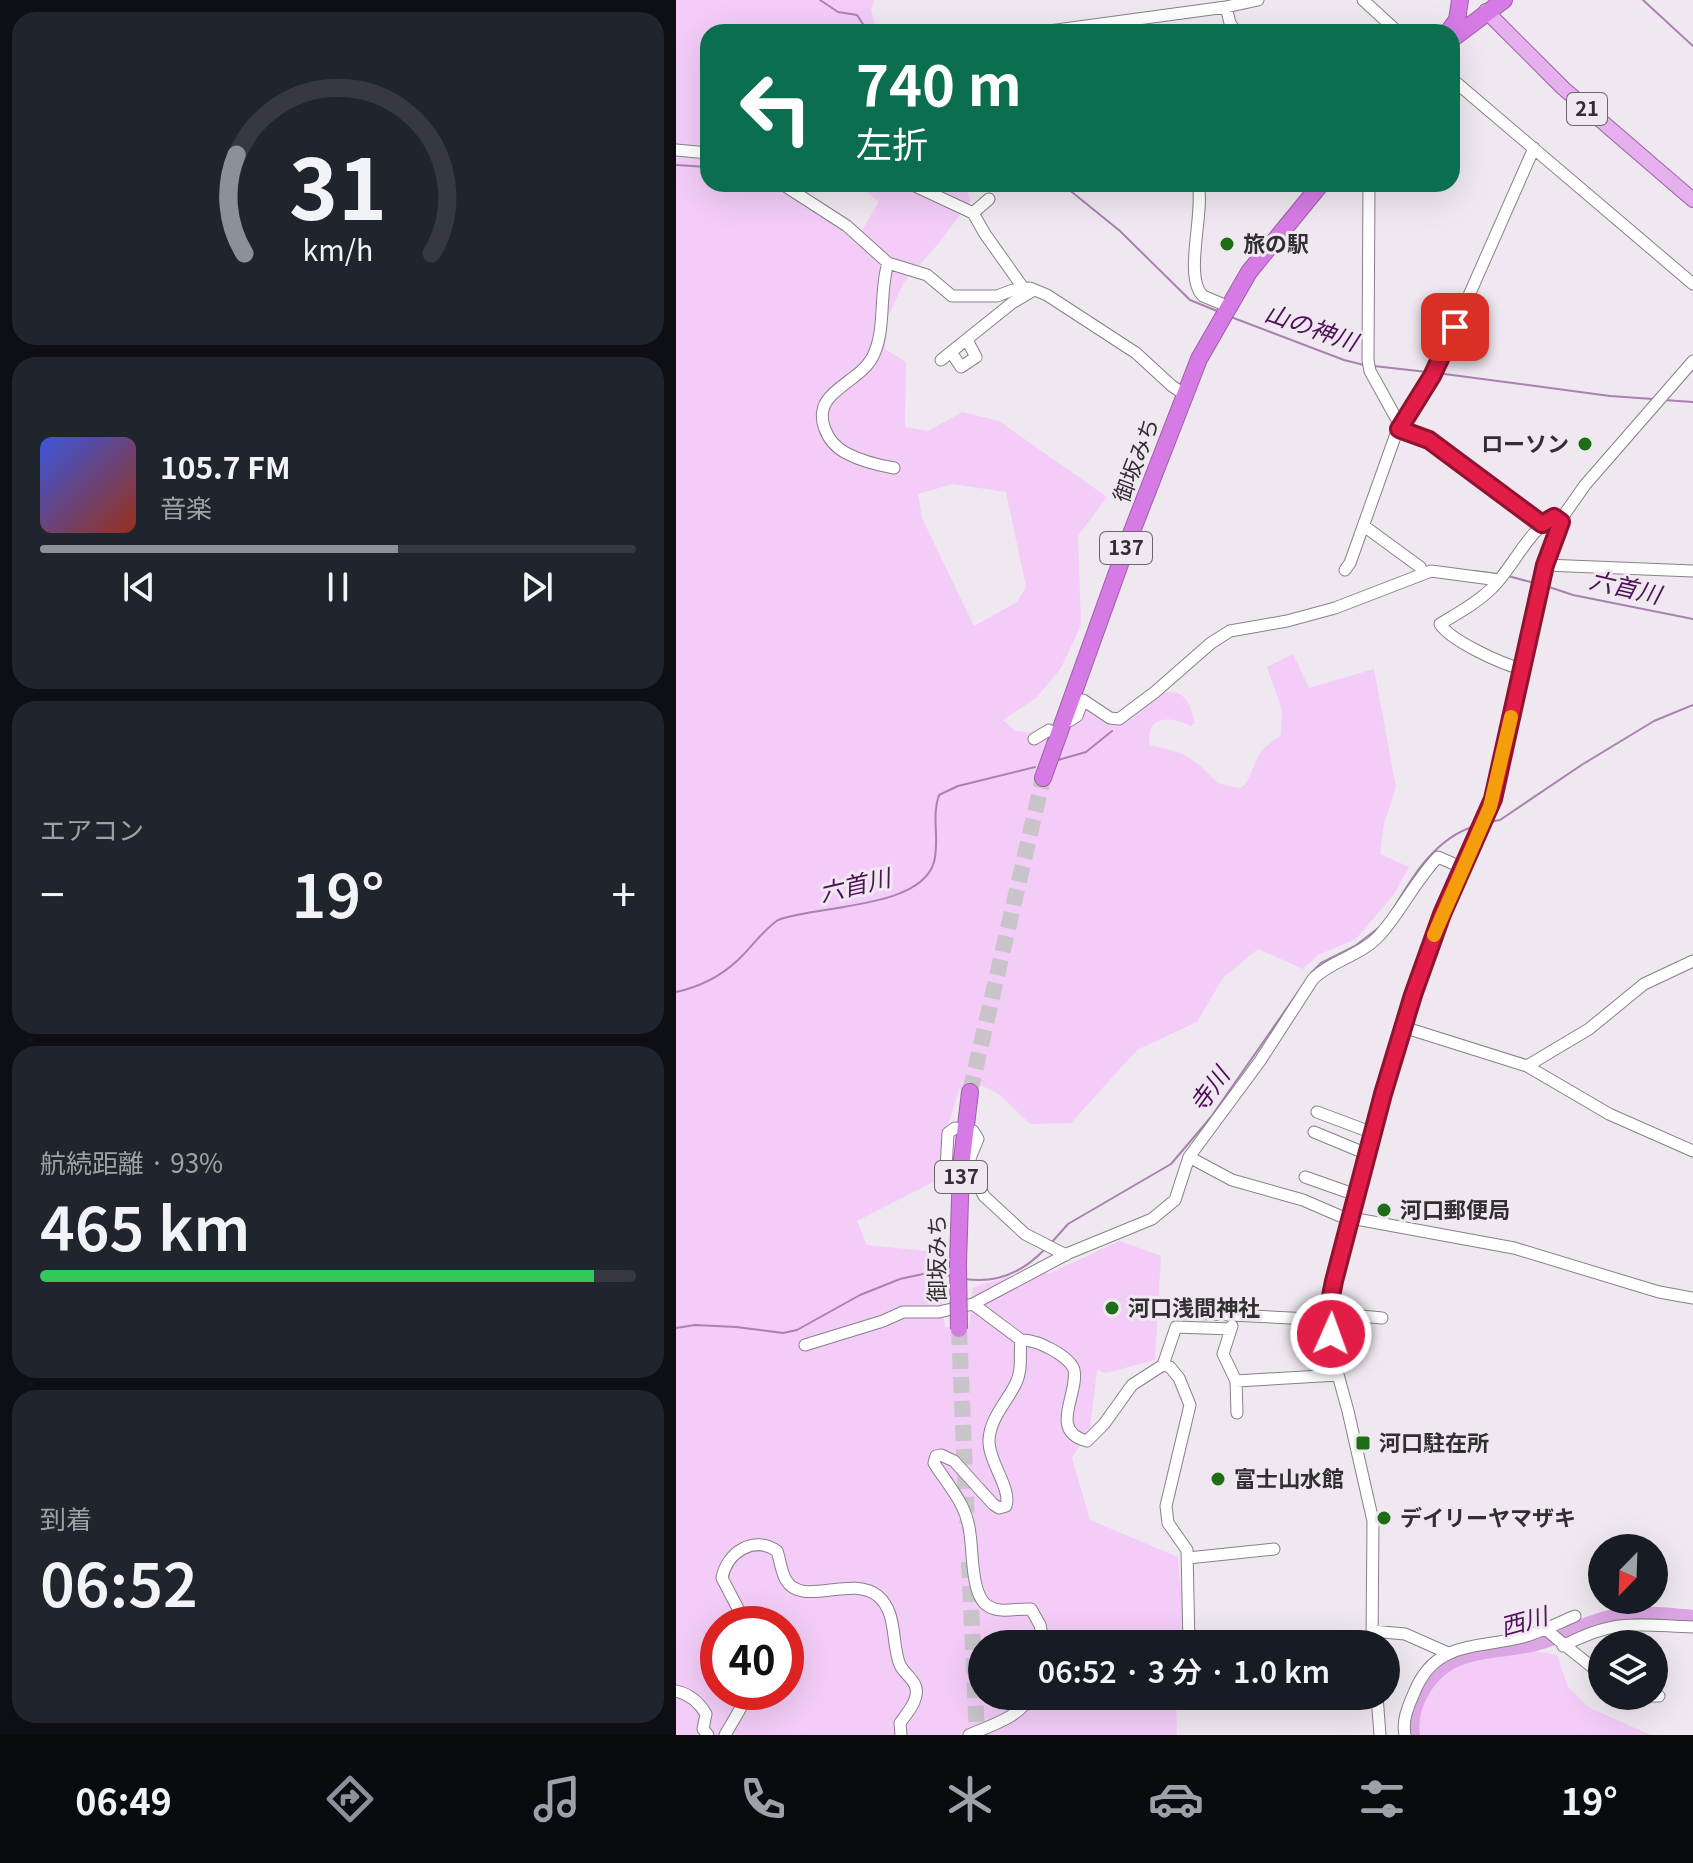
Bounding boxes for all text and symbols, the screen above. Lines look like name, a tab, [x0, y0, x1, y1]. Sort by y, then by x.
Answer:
text: 740 m	[856, 41, 1022, 122]
icon: left	[724, 56, 828, 160]
road number: 21	[1567, 93, 1607, 125]
text: 左折	[856, 116, 928, 168]
text: 31	[289, 123, 387, 244]
place label: 旅の駅	[1243, 226, 1309, 258]
text: km/h	[303, 228, 373, 269]
marker: 旅の駅	[1218, 235, 1236, 253]
water label: 山の神川	[1261, 293, 1366, 359]
pin	[1421, 293, 1489, 361]
icon: arrive	[1433, 305, 1477, 349]
street label: 御坂みち	[1103, 412, 1165, 506]
place label: ローソン	[1481, 426, 1569, 458]
marker: ローソン	[1576, 435, 1594, 453]
text: 105.7 FM	[160, 444, 291, 488]
text: 音楽	[160, 488, 212, 525]
road number: 137	[1100, 532, 1152, 564]
water label: 六首川	[1587, 560, 1667, 611]
icon: previous	[117, 565, 161, 609]
icon: pause	[316, 565, 360, 609]
icon: next	[515, 565, 559, 609]
text: エアコン	[40, 810, 144, 847]
text: 19°	[291, 848, 385, 935]
water label: 六首川	[815, 858, 896, 909]
text: −	[40, 860, 64, 924]
text: +	[612, 860, 636, 924]
water label: 寺川	[1180, 1056, 1238, 1118]
text: 航続距離 · 93%	[40, 1143, 223, 1180]
road number: 137	[935, 1161, 987, 1193]
text: 465 km	[40, 1181, 250, 1268]
place label: 河口郵便局	[1400, 1192, 1510, 1224]
marker: 河口郵便局	[1375, 1201, 1393, 1219]
street label: 御坂みち	[919, 1214, 951, 1302]
place label: 河口浅間神社	[1128, 1290, 1260, 1322]
position arrow	[1289, 1292, 1373, 1376]
marker: 河口浅間神社	[1103, 1299, 1121, 1317]
place label: 河口駐在所	[1379, 1425, 1489, 1457]
marker: 河口駐在所	[1354, 1434, 1372, 1452]
place label: 富士山水館	[1234, 1461, 1344, 1493]
marker: 富士山水館	[1209, 1470, 1227, 1488]
text: 到着	[40, 1499, 92, 1536]
place label: デイリーヤマザキ	[1400, 1500, 1576, 1532]
marker: デイリーヤマザキ	[1375, 1509, 1393, 1527]
north arrow	[1588, 1534, 1668, 1614]
map controls	[1588, 1534, 1668, 1710]
text: 06:52	[40, 1537, 198, 1624]
water label: 西川	[1496, 1596, 1554, 1643]
speed limit sign: 40	[700, 1606, 804, 1710]
button: layers	[1588, 1630, 1668, 1710]
text: 06:52 · 3 分 · 1.0 km	[1038, 1648, 1330, 1692]
icon: directions	[322, 1771, 378, 1827]
icon: music	[529, 1771, 585, 1827]
icon: phone	[735, 1771, 791, 1827]
icon: climate	[942, 1771, 998, 1827]
icon: car	[1148, 1771, 1204, 1827]
icon: filters	[1354, 1771, 1410, 1827]
text: 06:49	[75, 1773, 172, 1825]
text: 19°	[1561, 1773, 1618, 1825]

